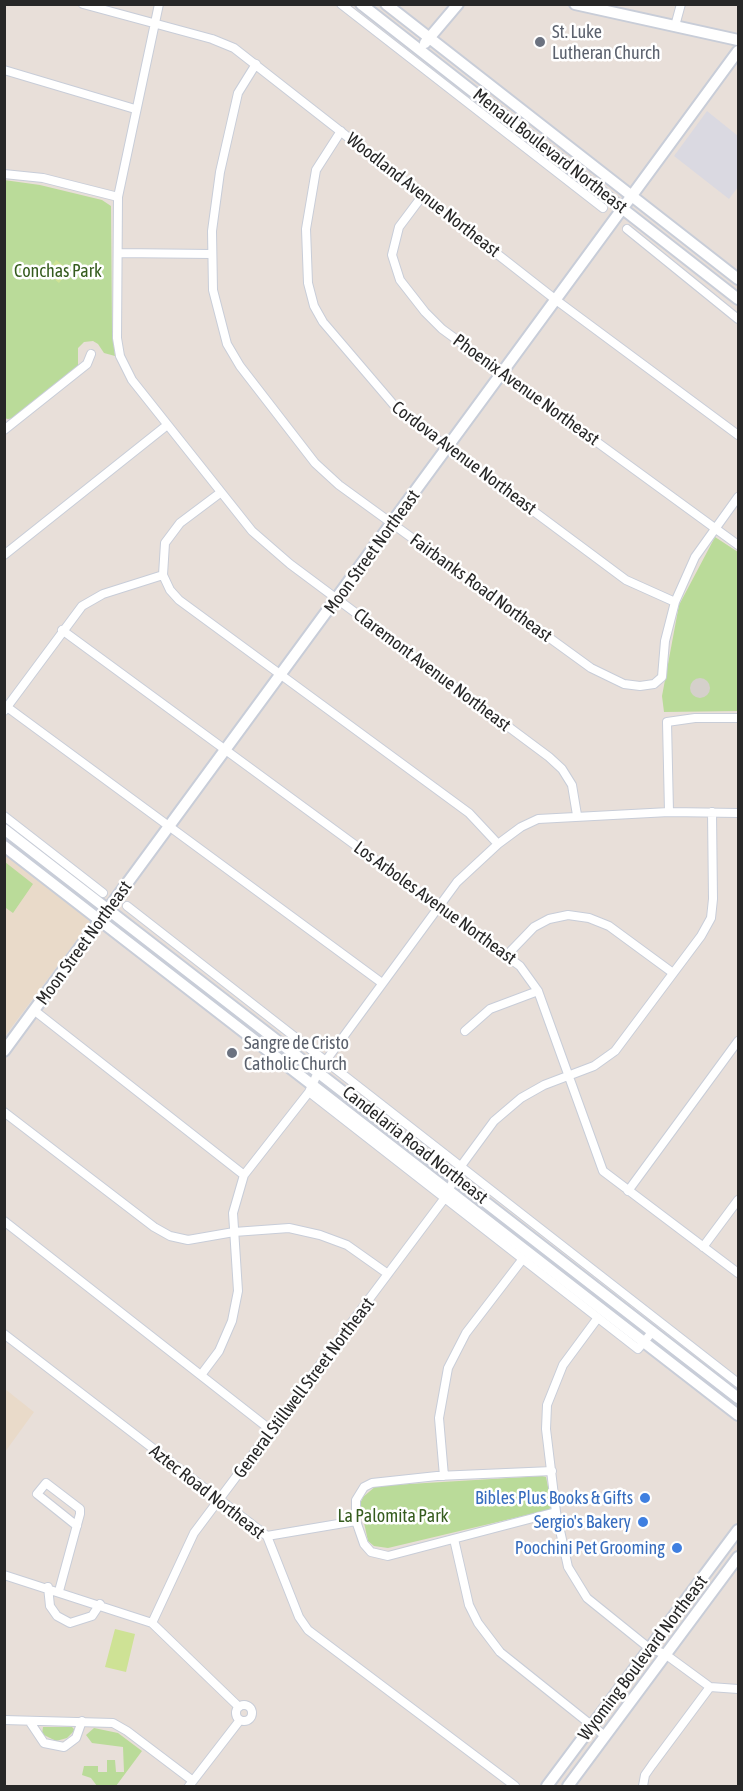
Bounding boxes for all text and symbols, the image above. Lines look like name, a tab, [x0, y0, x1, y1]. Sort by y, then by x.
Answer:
place label: St. Luke Lutheran Church	[552, 21, 660, 63]
marker: St. Luke Lutheran Church	[533, 35, 547, 49]
street label: Menaul Boulevard Northeast	[469, 84, 631, 218]
street label: Woodland Avenue Northeast	[342, 128, 504, 262]
park label: Conchas Park	[14, 260, 102, 282]
street label: Phoenix Avenue Northeast	[449, 330, 603, 450]
street label: Cordova Avenue Northeast	[388, 397, 540, 519]
street label: Moon Street Northeast	[320, 486, 424, 618]
street label: Fairbanks Road Northeast	[406, 529, 556, 647]
street label: Claremont Avenue Northeast	[349, 604, 515, 736]
street label: Los Arboles Avenue Northeast	[350, 837, 520, 969]
street label: Moon Street Northeast	[32, 877, 136, 1009]
place label: Sangre de Cristo Catholic Church	[244, 1032, 349, 1074]
marker: Sangre de Cristo Catholic Church	[225, 1046, 239, 1060]
street label: Candelaria Road Northeast	[338, 1082, 492, 1208]
street label: General Stillwell Street Northeast	[229, 1294, 379, 1482]
street label: Aztec Road Northeast	[145, 1440, 269, 1544]
place label: Bibles Plus Books & Gifts	[475, 1487, 633, 1509]
marker: Bibles Plus Books & Gifts	[638, 1491, 652, 1505]
park label: La Palomita Park	[338, 1505, 448, 1527]
place label: Sergio's Bakery	[534, 1511, 631, 1533]
marker: Sergio's Bakery	[636, 1515, 650, 1529]
place label: Poochini Pet Grooming	[515, 1537, 665, 1559]
marker: Poochini Pet Grooming	[670, 1541, 684, 1555]
street label: Wyoming Boulevard Northeast	[574, 1571, 712, 1745]

